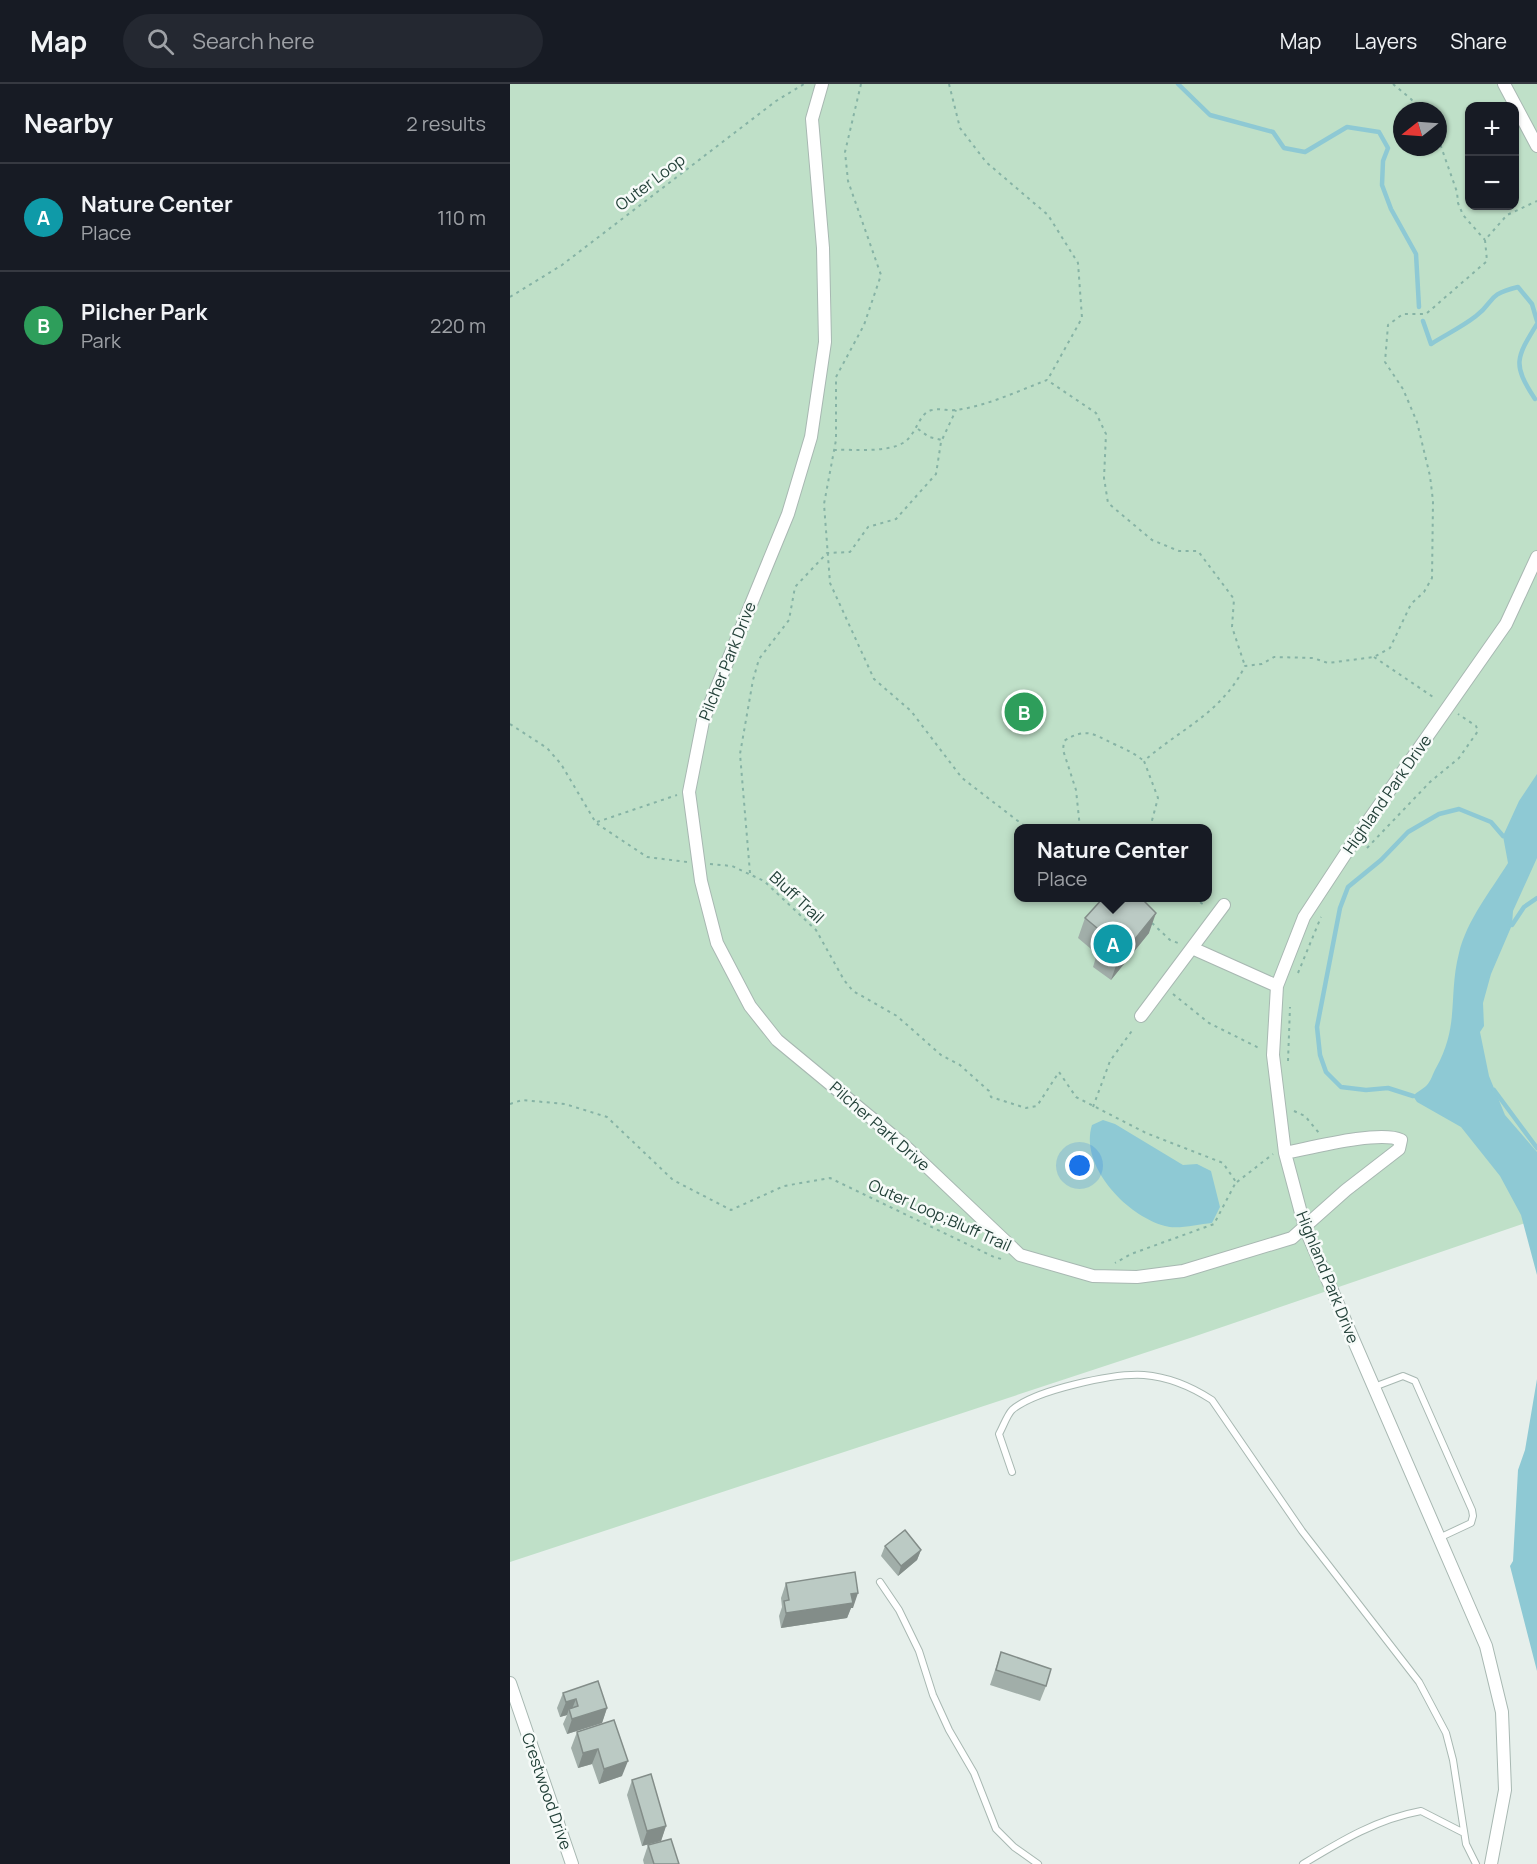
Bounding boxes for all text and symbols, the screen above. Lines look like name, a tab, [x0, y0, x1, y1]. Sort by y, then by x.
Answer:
search box	[123, 14, 543, 68]
text: Map	[30, 22, 87, 60]
icon: search	[144, 25, 177, 58]
text: Search here	[192, 26, 315, 56]
text: Map	[1280, 27, 1321, 55]
text: Layers	[1354, 27, 1417, 55]
text: Share	[1450, 27, 1507, 55]
north arrow	[1393, 102, 1447, 156]
map controls	[1465, 102, 1519, 210]
button: +	[1465, 102, 1519, 156]
text: Nearby	[24, 105, 113, 141]
text: 2 results	[406, 110, 486, 137]
street label: Outer Loop	[611, 149, 689, 215]
button: −	[1465, 156, 1519, 210]
text: Nature Center	[81, 189, 233, 219]
text: A	[37, 204, 50, 231]
text: 110 m	[437, 204, 486, 231]
text: Place	[81, 219, 131, 246]
text: Pilcher Park	[81, 297, 207, 327]
text: B	[37, 312, 50, 339]
text: 220 m	[430, 312, 486, 339]
text: Park	[81, 327, 121, 354]
street label: Pilcher Park Drive	[693, 598, 761, 724]
pin: B	[1004, 690, 1044, 734]
street label: Highland Park Drive	[1338, 730, 1436, 858]
popup	[1014, 824, 1212, 902]
text: Nature Center	[1037, 835, 1189, 865]
text: Place	[1037, 865, 1087, 892]
street label: Bluff Trail	[765, 866, 829, 928]
pin: A	[1094, 922, 1132, 966]
street label: Pilcher Park Drive	[825, 1076, 935, 1176]
your location	[1065, 1151, 1094, 1180]
street label: Outer Loop;Bluff Trail	[865, 1174, 1015, 1256]
street label: Highland Park Drive	[1291, 1208, 1365, 1346]
street label: Crestwood Drive	[517, 1730, 577, 1852]

